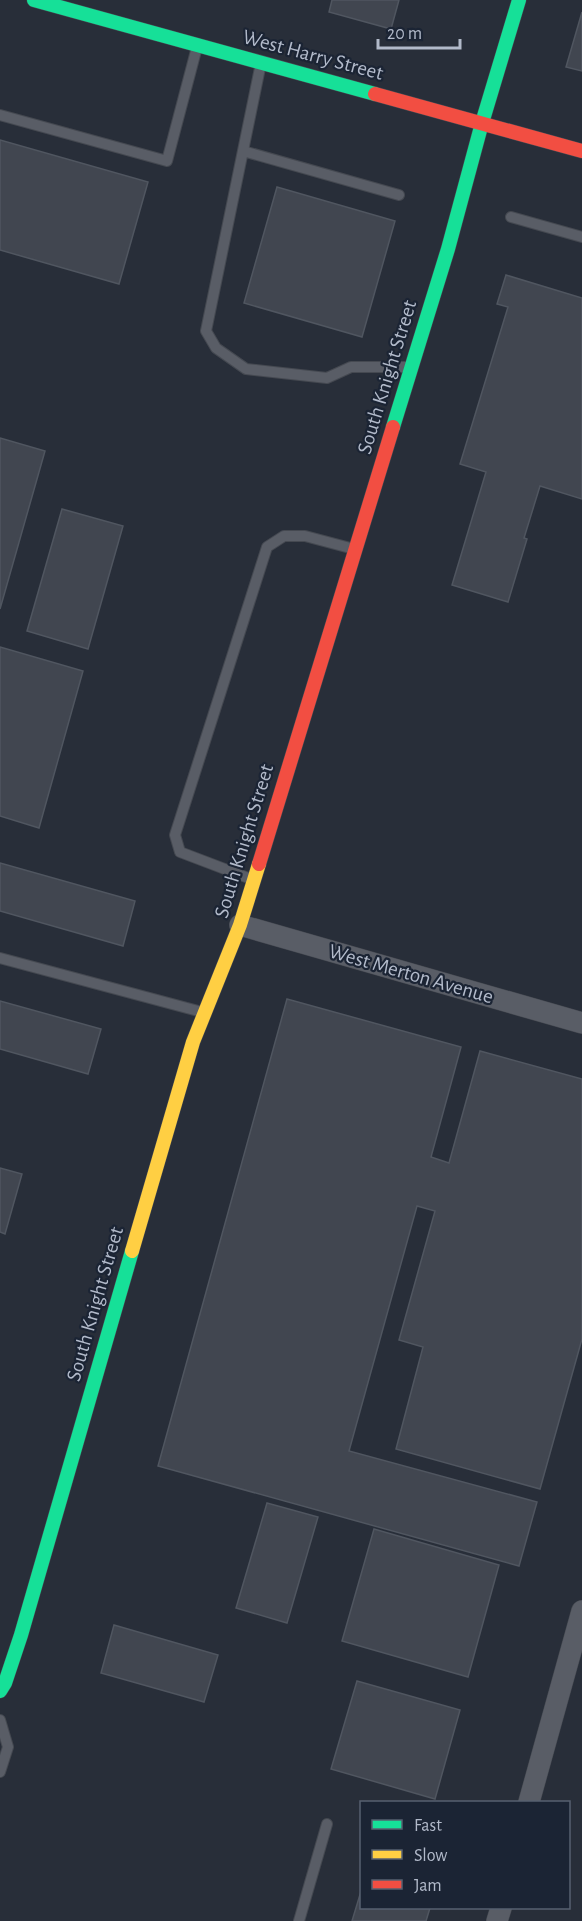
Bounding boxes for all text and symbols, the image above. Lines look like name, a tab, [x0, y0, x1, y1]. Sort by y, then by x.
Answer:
scale bar	[378, 12, 460, 50]
text: 20 m	[387, 25, 422, 43]
street label: West Harry Street	[240, 26, 386, 84]
street label: South Knight Street	[354, 297, 420, 456]
street label: South Knight Street	[211, 761, 277, 920]
street label: West Merton Avenue	[326, 940, 496, 1008]
street label: South Knight Street	[63, 1224, 127, 1384]
legend	[360, 1801, 570, 1909]
text: Fast	[414, 1817, 442, 1835]
text: Slow	[414, 1847, 447, 1865]
text: Jam	[414, 1877, 442, 1895]

